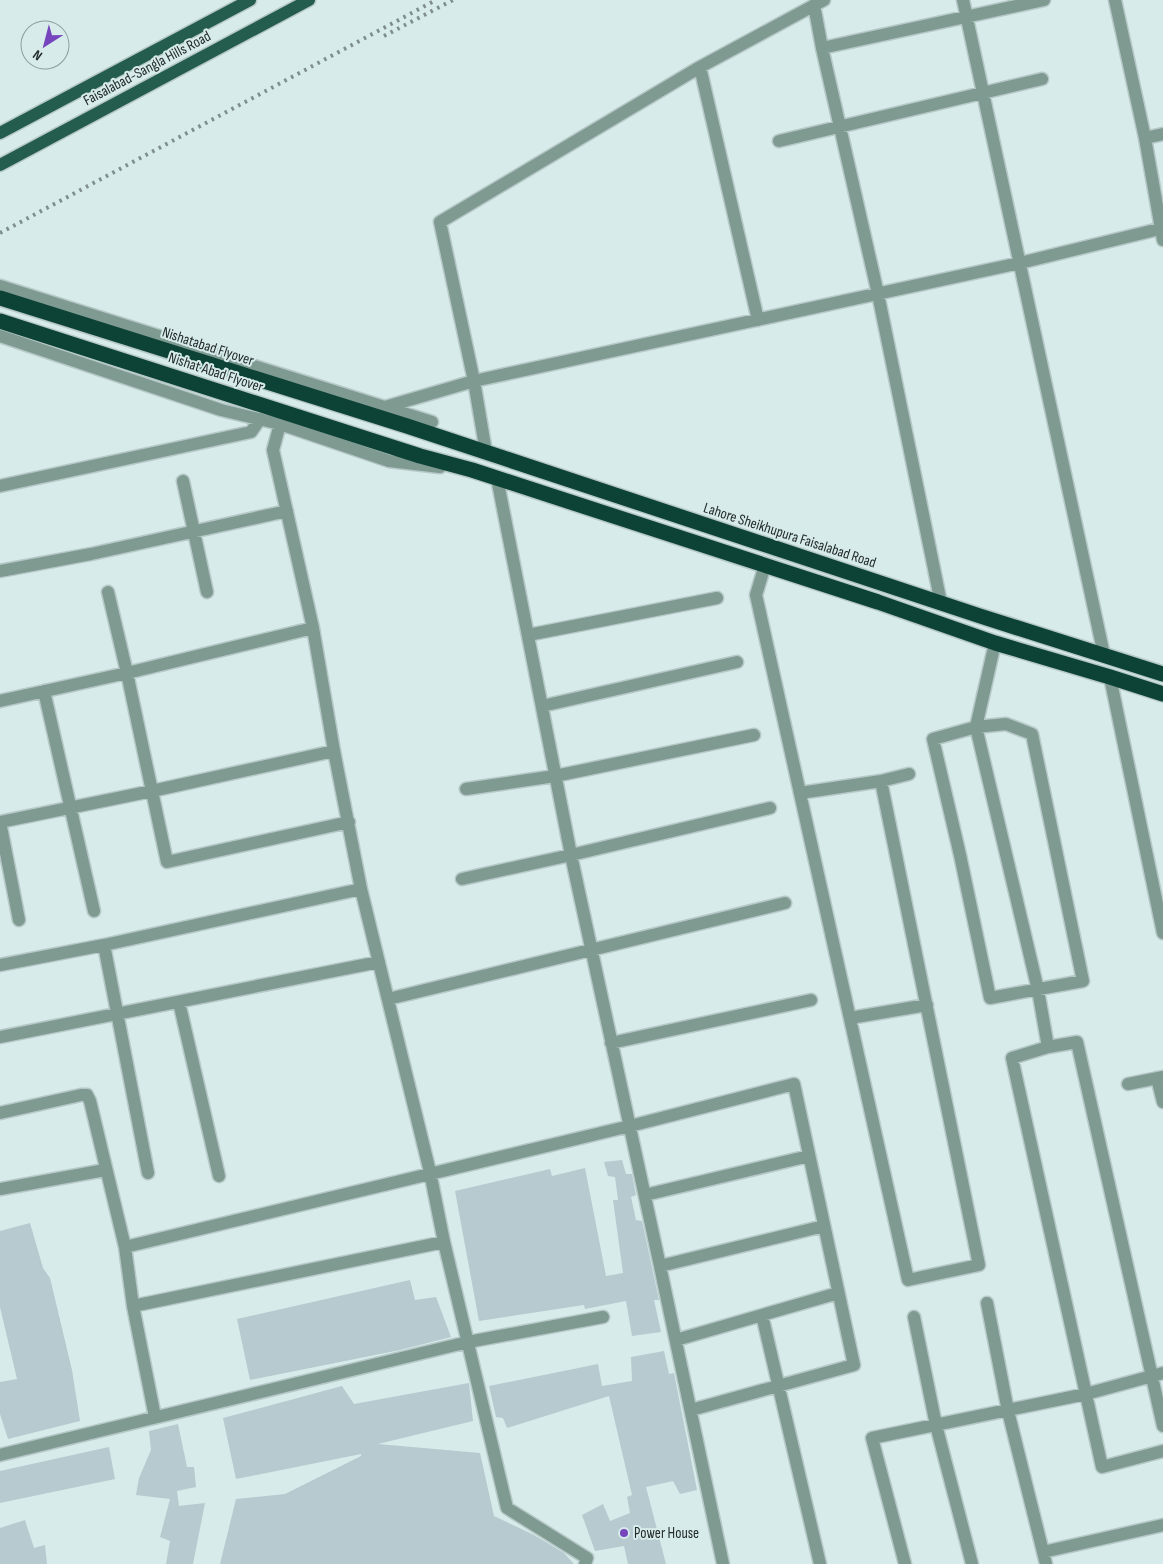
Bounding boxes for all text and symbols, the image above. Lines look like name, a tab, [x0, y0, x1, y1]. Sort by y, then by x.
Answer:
north arrow	[20, 20, 70, 70]
street label: Faisalabad-Sangla Hills Road	[80, 27, 214, 110]
text: N	[30, 46, 46, 64]
street label: Nishatabad Flyover	[160, 323, 257, 370]
street label: Nishat Abad Flyover	[166, 348, 266, 397]
street label: Lahore Sheikhupura Faisalabad Road	[701, 499, 879, 572]
place label: Power House	[634, 1524, 699, 1543]
marker: Power House	[618, 1527, 630, 1539]

